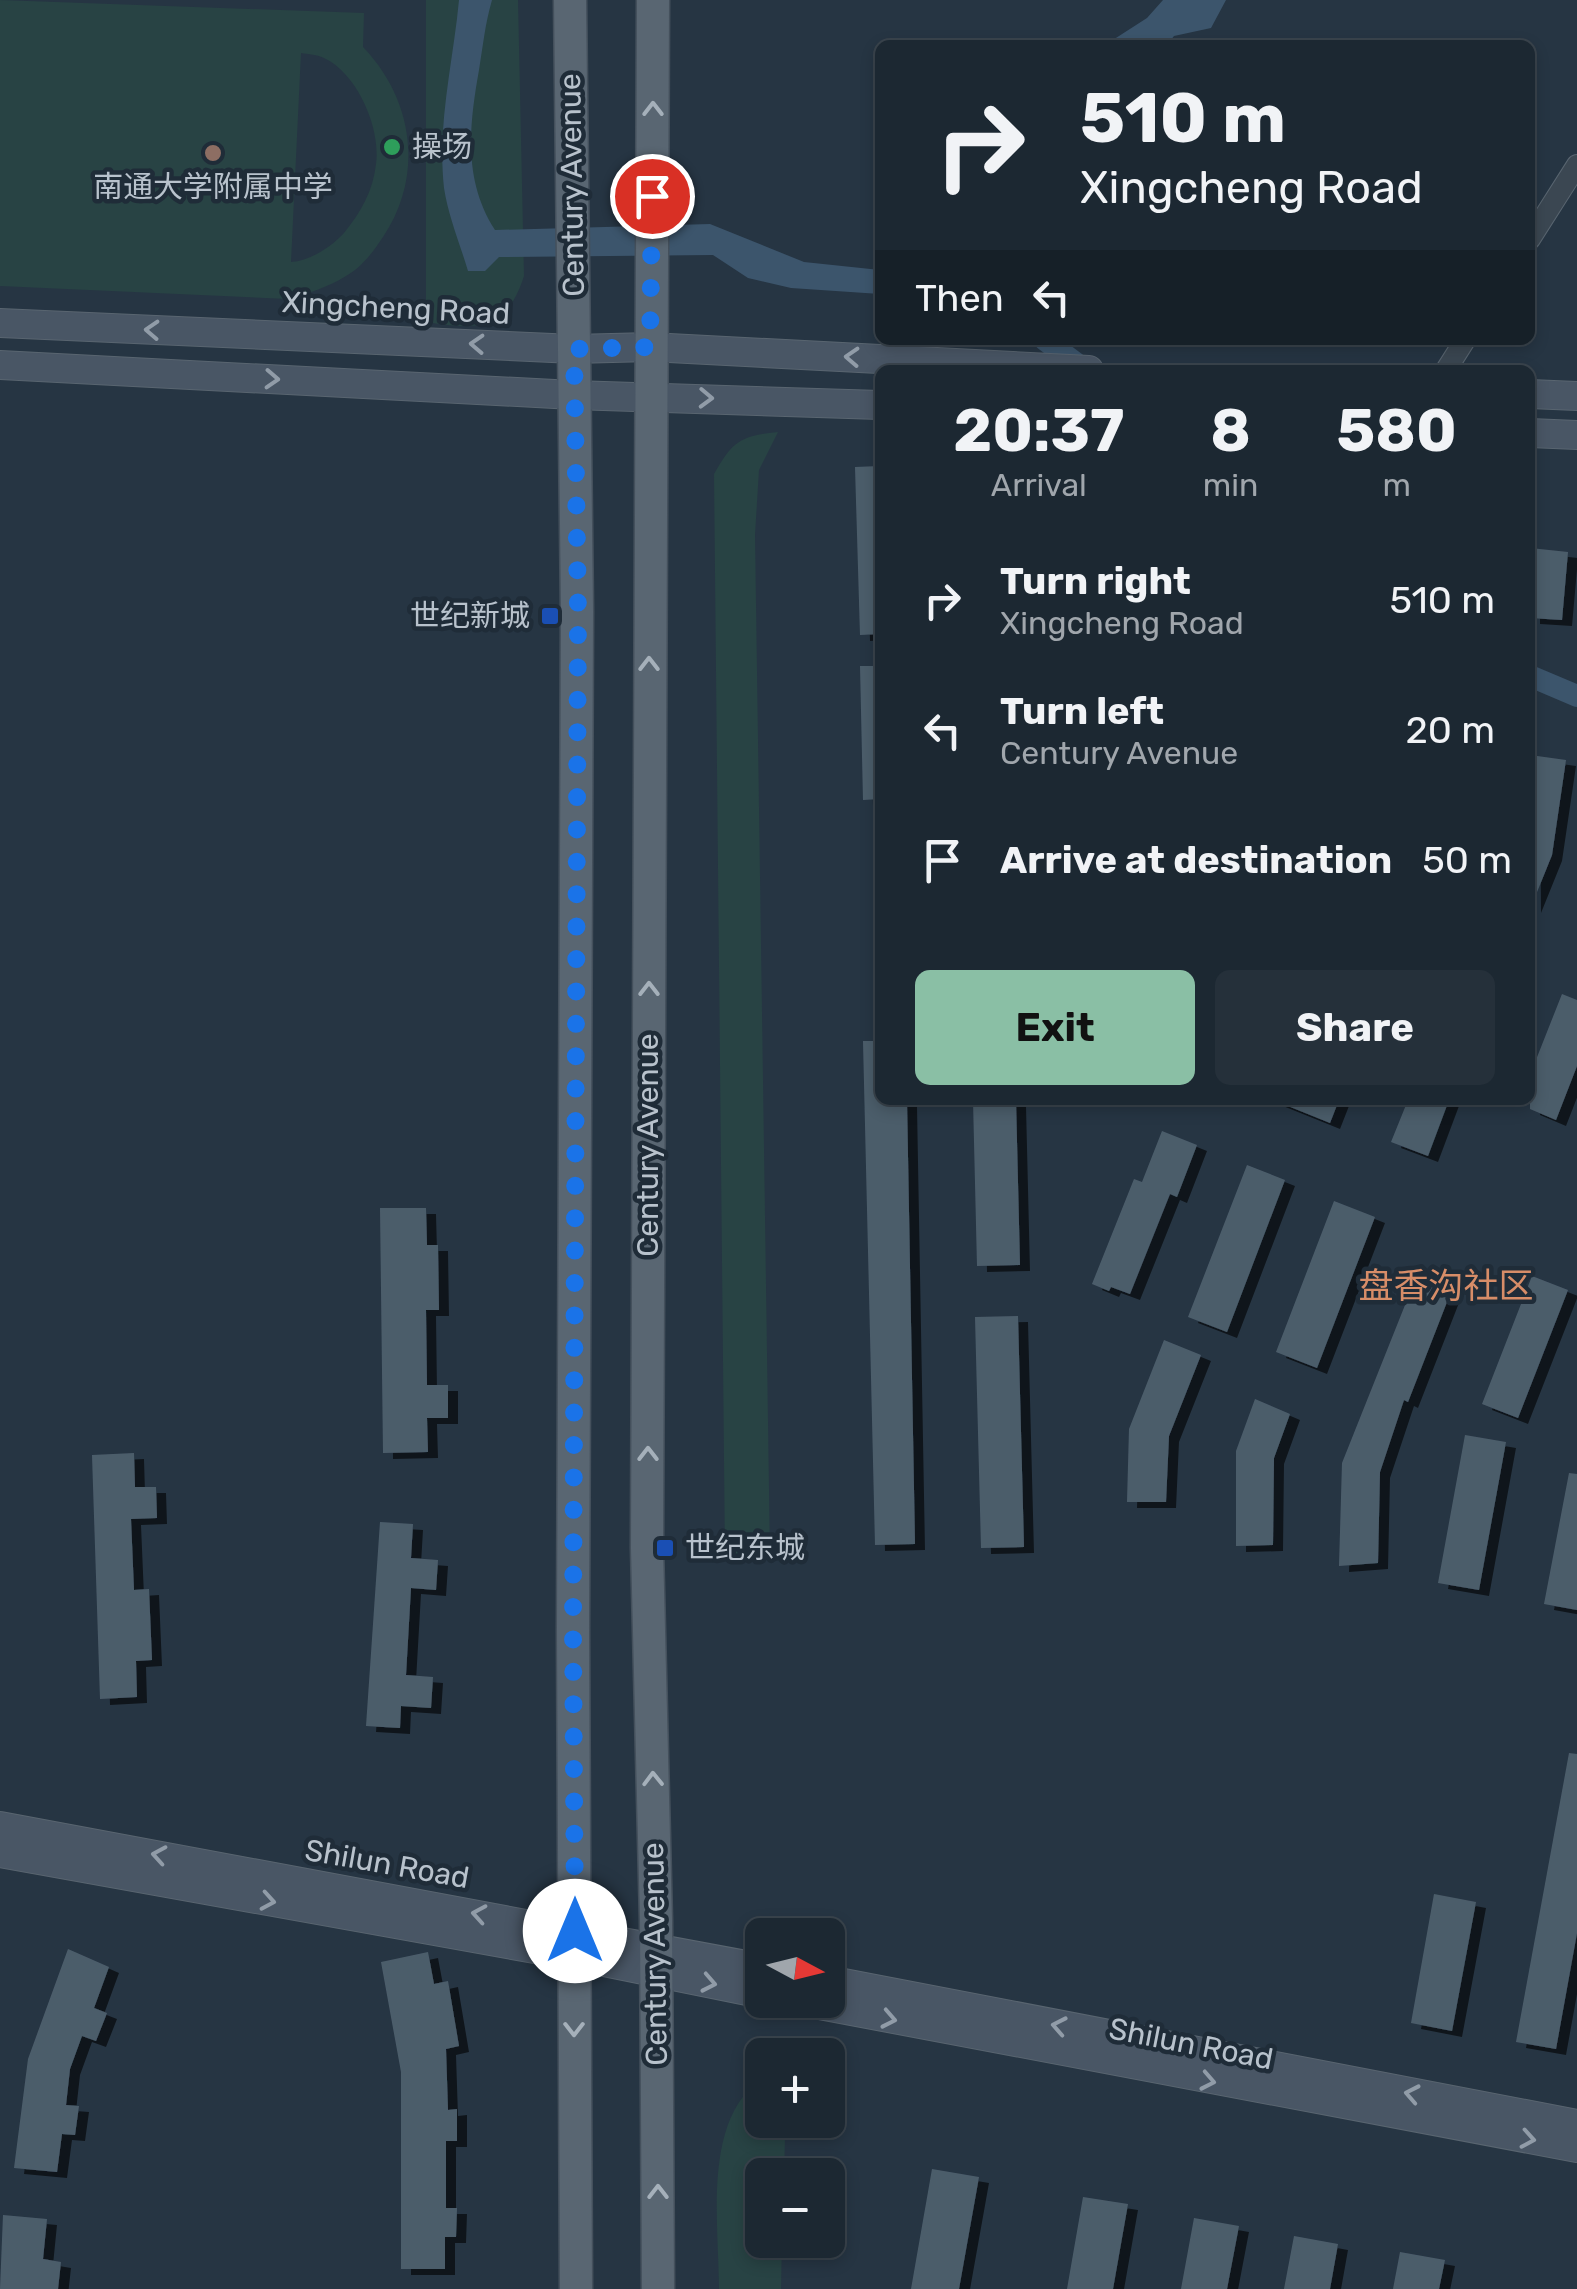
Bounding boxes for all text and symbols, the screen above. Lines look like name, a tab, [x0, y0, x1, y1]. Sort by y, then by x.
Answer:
street label: Century Avenue	[552, 73, 592, 297]
text: 510 m	[1080, 77, 1286, 160]
icon: right	[915, 80, 1045, 210]
one-way arrow	[642, 101, 664, 116]
place label: 操场	[412, 129, 472, 165]
marker: 操场	[381, 136, 403, 158]
marker: 南通大学附属中学	[202, 142, 224, 164]
pin	[610, 154, 695, 239]
text: Xingcheng Road	[1080, 161, 1423, 214]
place label: 南通大学附属中学	[93, 169, 333, 205]
icon: arrive	[625, 169, 680, 224]
icon: left	[1024, 270, 1079, 325]
text: Then	[915, 275, 1004, 321]
street label: Xingcheng Road	[281, 284, 511, 332]
one-way arrow	[144, 320, 160, 341]
one-way arrow	[468, 334, 484, 355]
one-way arrow	[843, 347, 859, 368]
one-way arrow	[265, 368, 281, 389]
one-way arrow	[698, 388, 714, 409]
text: 20:37	[953, 395, 1124, 466]
text: 8	[1210, 395, 1251, 466]
text: 580	[1337, 395, 1457, 466]
text: Arrival	[991, 466, 1087, 504]
text: min	[1203, 466, 1258, 504]
text: m	[1382, 466, 1411, 504]
text: Turn right	[1000, 558, 1191, 604]
icon: right	[915, 573, 970, 628]
text: 510 m	[1390, 577, 1495, 623]
place label: 世纪新城	[410, 598, 530, 634]
text: Xingcheng Road	[1000, 604, 1244, 642]
marker: 世纪新城	[539, 605, 561, 627]
one-way arrow	[638, 656, 660, 672]
text: Turn left	[1000, 688, 1164, 734]
icon: left	[915, 703, 970, 758]
text: 20 m	[1405, 707, 1495, 753]
text: Century Avenue	[1000, 734, 1238, 772]
icon: arrive	[915, 833, 970, 888]
text: Arrive at destination	[1000, 837, 1392, 883]
text: 50 m	[1422, 837, 1512, 883]
button: Exit	[915, 970, 1195, 1085]
button: Share	[1215, 970, 1495, 1085]
one-way arrow	[638, 981, 659, 997]
street label: Century Avenue	[630, 1033, 666, 1257]
district label: 盘香沟社区	[1358, 1265, 1534, 1307]
one-way arrow	[637, 1446, 659, 1462]
place label: 世纪东城	[685, 1530, 805, 1566]
marker: 世纪东城	[654, 1537, 676, 1559]
one-way arrow	[642, 1771, 663, 1787]
street label: Shilun Road	[302, 1832, 472, 1896]
street label: Century Avenue	[635, 1842, 675, 2066]
one-way arrow	[151, 1845, 168, 1866]
position arrow	[523, 1879, 627, 1983]
one-way arrow	[260, 1890, 276, 1911]
one-way arrow	[471, 1904, 488, 1925]
north arrow	[745, 1918, 845, 2018]
map controls	[745, 1918, 845, 2258]
one-way arrow	[701, 1972, 718, 1993]
one-way arrow	[880, 2008, 897, 2029]
street label: Shilun Road	[1106, 2010, 1276, 2078]
one-way arrow	[1051, 2017, 1068, 2038]
one-way arrow	[564, 2021, 585, 2037]
button: +	[745, 2038, 845, 2138]
one-way arrow	[1200, 2070, 1216, 2091]
one-way arrow	[1404, 2084, 1421, 2105]
one-way arrow	[1519, 2128, 1536, 2149]
button: −	[745, 2158, 845, 2258]
one-way arrow	[647, 2183, 668, 2199]

